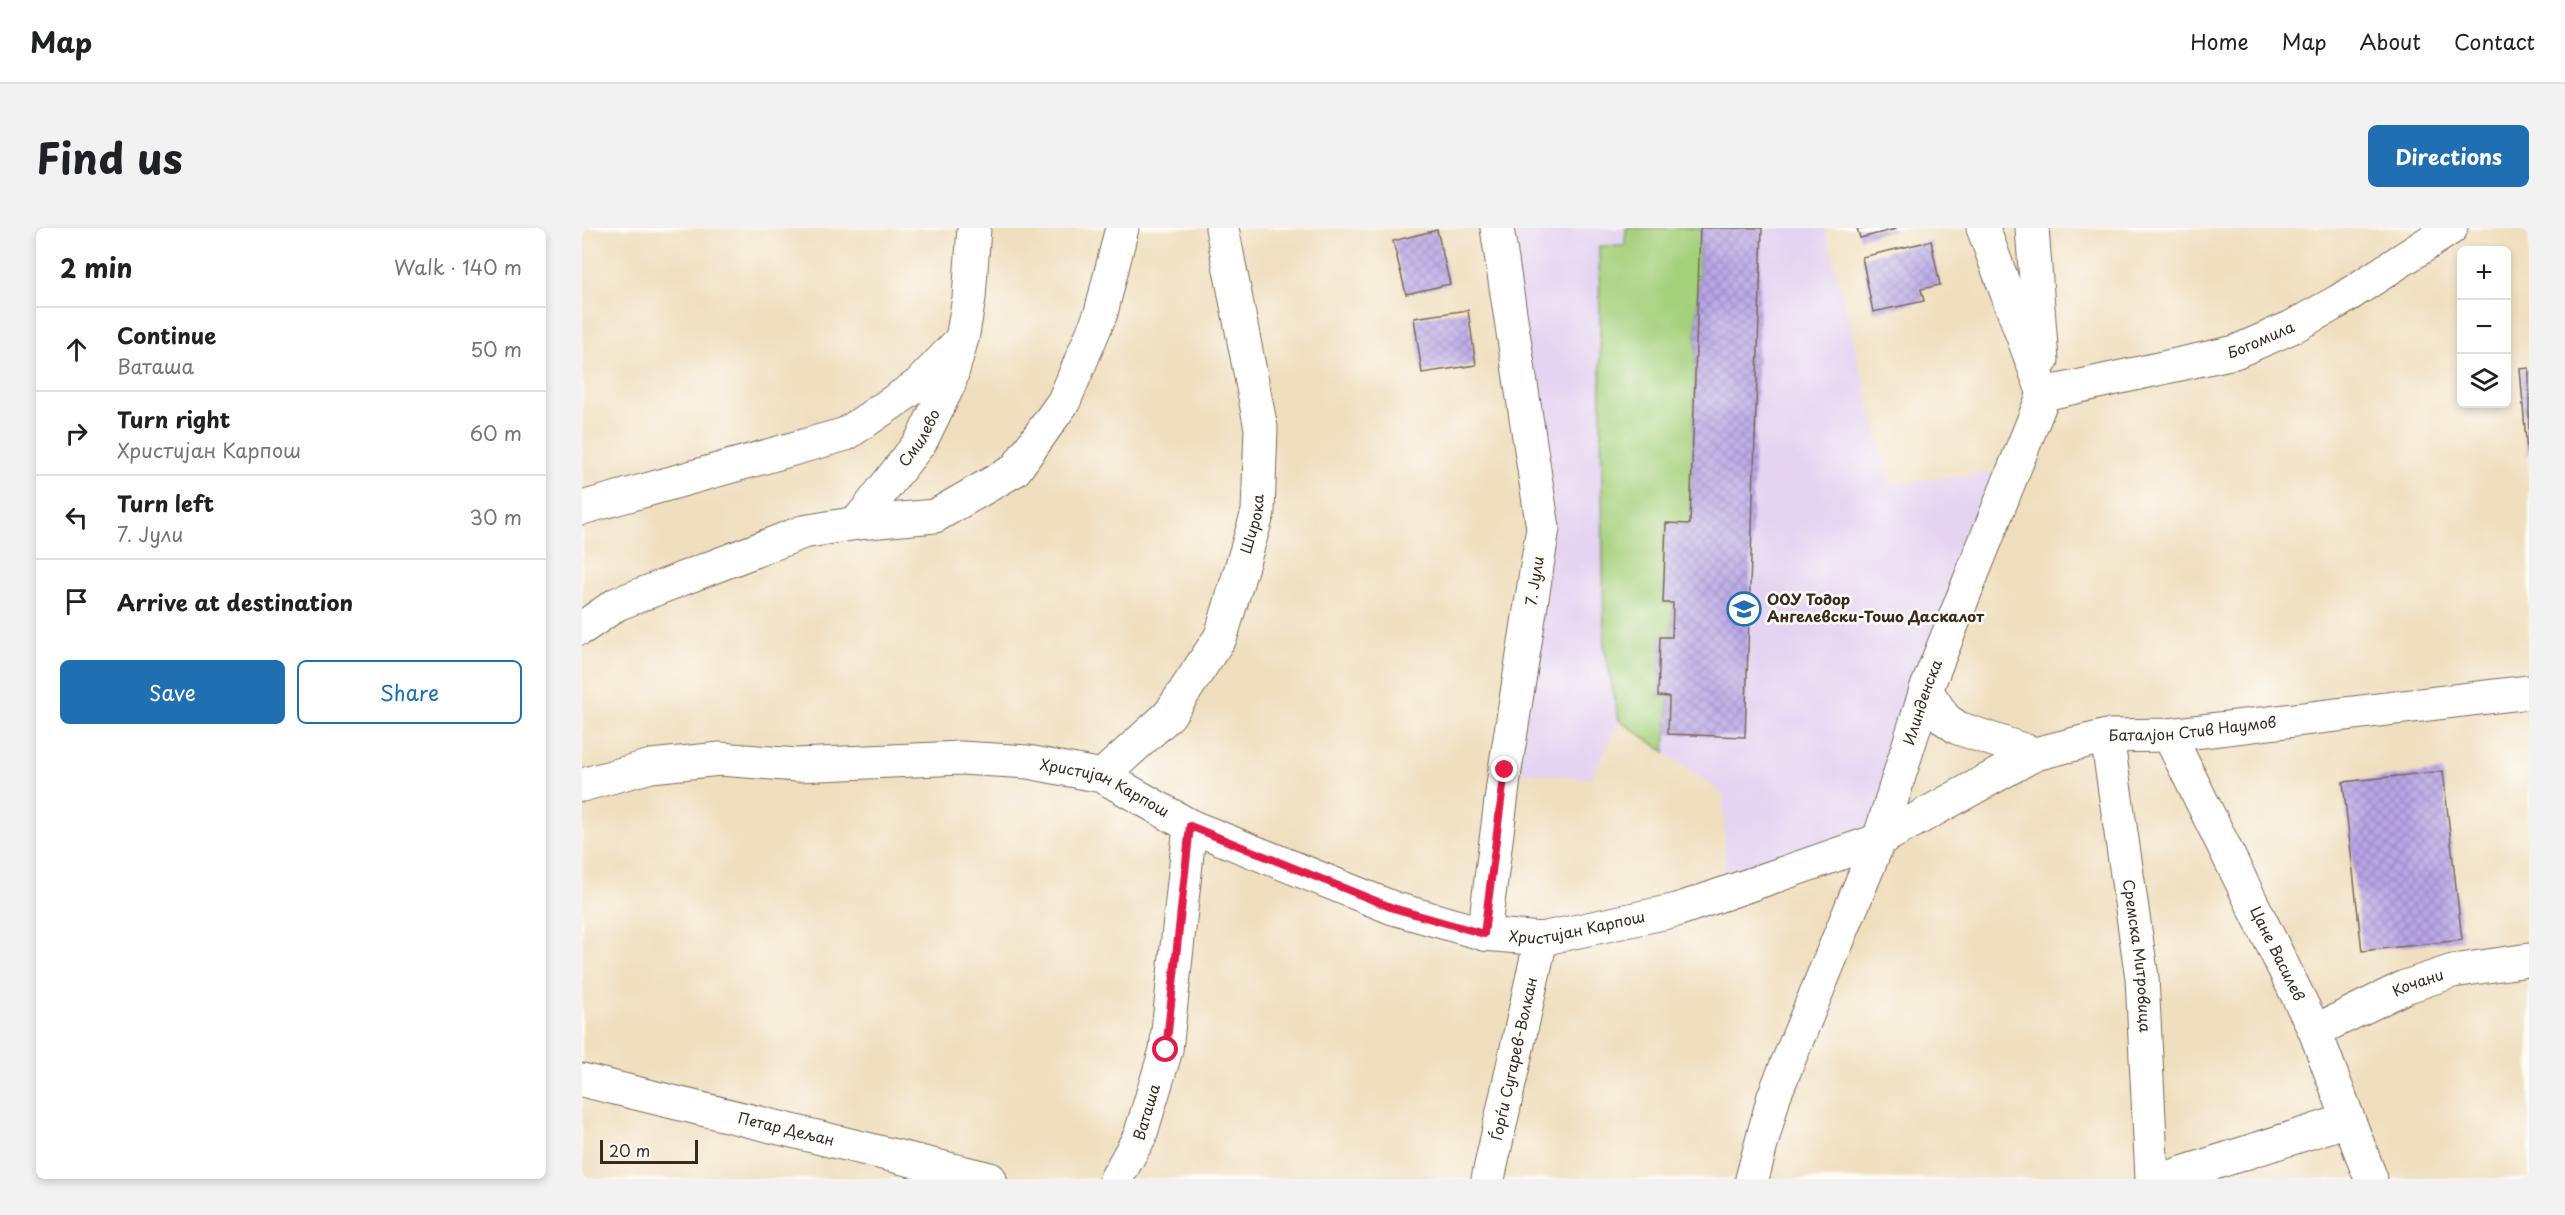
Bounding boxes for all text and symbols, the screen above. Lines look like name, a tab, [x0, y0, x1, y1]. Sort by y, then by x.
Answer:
text: Map	[30, 20, 92, 63]
text: Home	[2190, 25, 2249, 57]
text: Map	[2282, 25, 2327, 57]
text: About	[2360, 25, 2421, 57]
text: Contact	[2454, 25, 2535, 57]
text: Find us	[36, 125, 183, 188]
button: Directions	[2368, 125, 2529, 187]
map controls	[2457, 246, 2511, 408]
button: +	[2457, 246, 2511, 300]
text: 2 min	[60, 248, 133, 287]
text: Walk · 140 m	[394, 252, 522, 282]
button: −	[2457, 300, 2511, 354]
street label: Богомила	[2225, 314, 2298, 363]
text: Continue	[117, 318, 216, 351]
icon: ahead	[60, 333, 93, 366]
text: 50 m	[470, 334, 522, 364]
text: Ваташа	[117, 351, 194, 381]
button: layers	[2457, 354, 2511, 408]
text: Turn right	[117, 402, 230, 435]
street label: Смилево	[892, 405, 945, 471]
icon: right	[60, 417, 93, 450]
text: 60 m	[470, 418, 522, 448]
text: Христијан Карпош	[117, 435, 301, 465]
text: Turn left	[117, 486, 214, 519]
street label: Широка	[1233, 493, 1269, 556]
icon: left	[60, 501, 93, 534]
text: 30 m	[469, 502, 522, 532]
text: 7. Јули	[117, 519, 183, 549]
street label: 7. Јули	[1518, 554, 1549, 607]
icon: arrive	[60, 585, 93, 618]
text: Arrive at destination	[117, 585, 353, 618]
place label: ООУ Тодор Ангелевски-Тошо Даскалот	[1767, 587, 1985, 627]
school or university icon: ООУ Тодор Ангелевски-Тошо Даскалот	[1726, 591, 1762, 627]
street label: Илинденска	[1896, 655, 1947, 748]
button: Save	[60, 660, 285, 724]
button: Share	[297, 660, 522, 724]
street label: Баталјон Стив Наумов	[2108, 709, 2278, 746]
street label: Христијан Карпош	[1038, 752, 1174, 822]
route end	[1491, 756, 1517, 782]
street label: Сремска Митровица	[2118, 878, 2158, 1034]
street label: Цане Василев	[2245, 902, 2312, 1005]
street label: Христијан Карпош	[1508, 904, 1647, 949]
street label: Кочани	[2388, 962, 2447, 1002]
street label: Ѓорѓи Сугарев-Волкан	[1484, 975, 1542, 1142]
route start	[1152, 1036, 1178, 1062]
street label: Ваташа	[1126, 1080, 1165, 1143]
street label: Петар Дељан	[736, 1105, 837, 1151]
scale bar	[600, 1137, 698, 1164]
text: 20 m	[609, 1138, 650, 1162]

